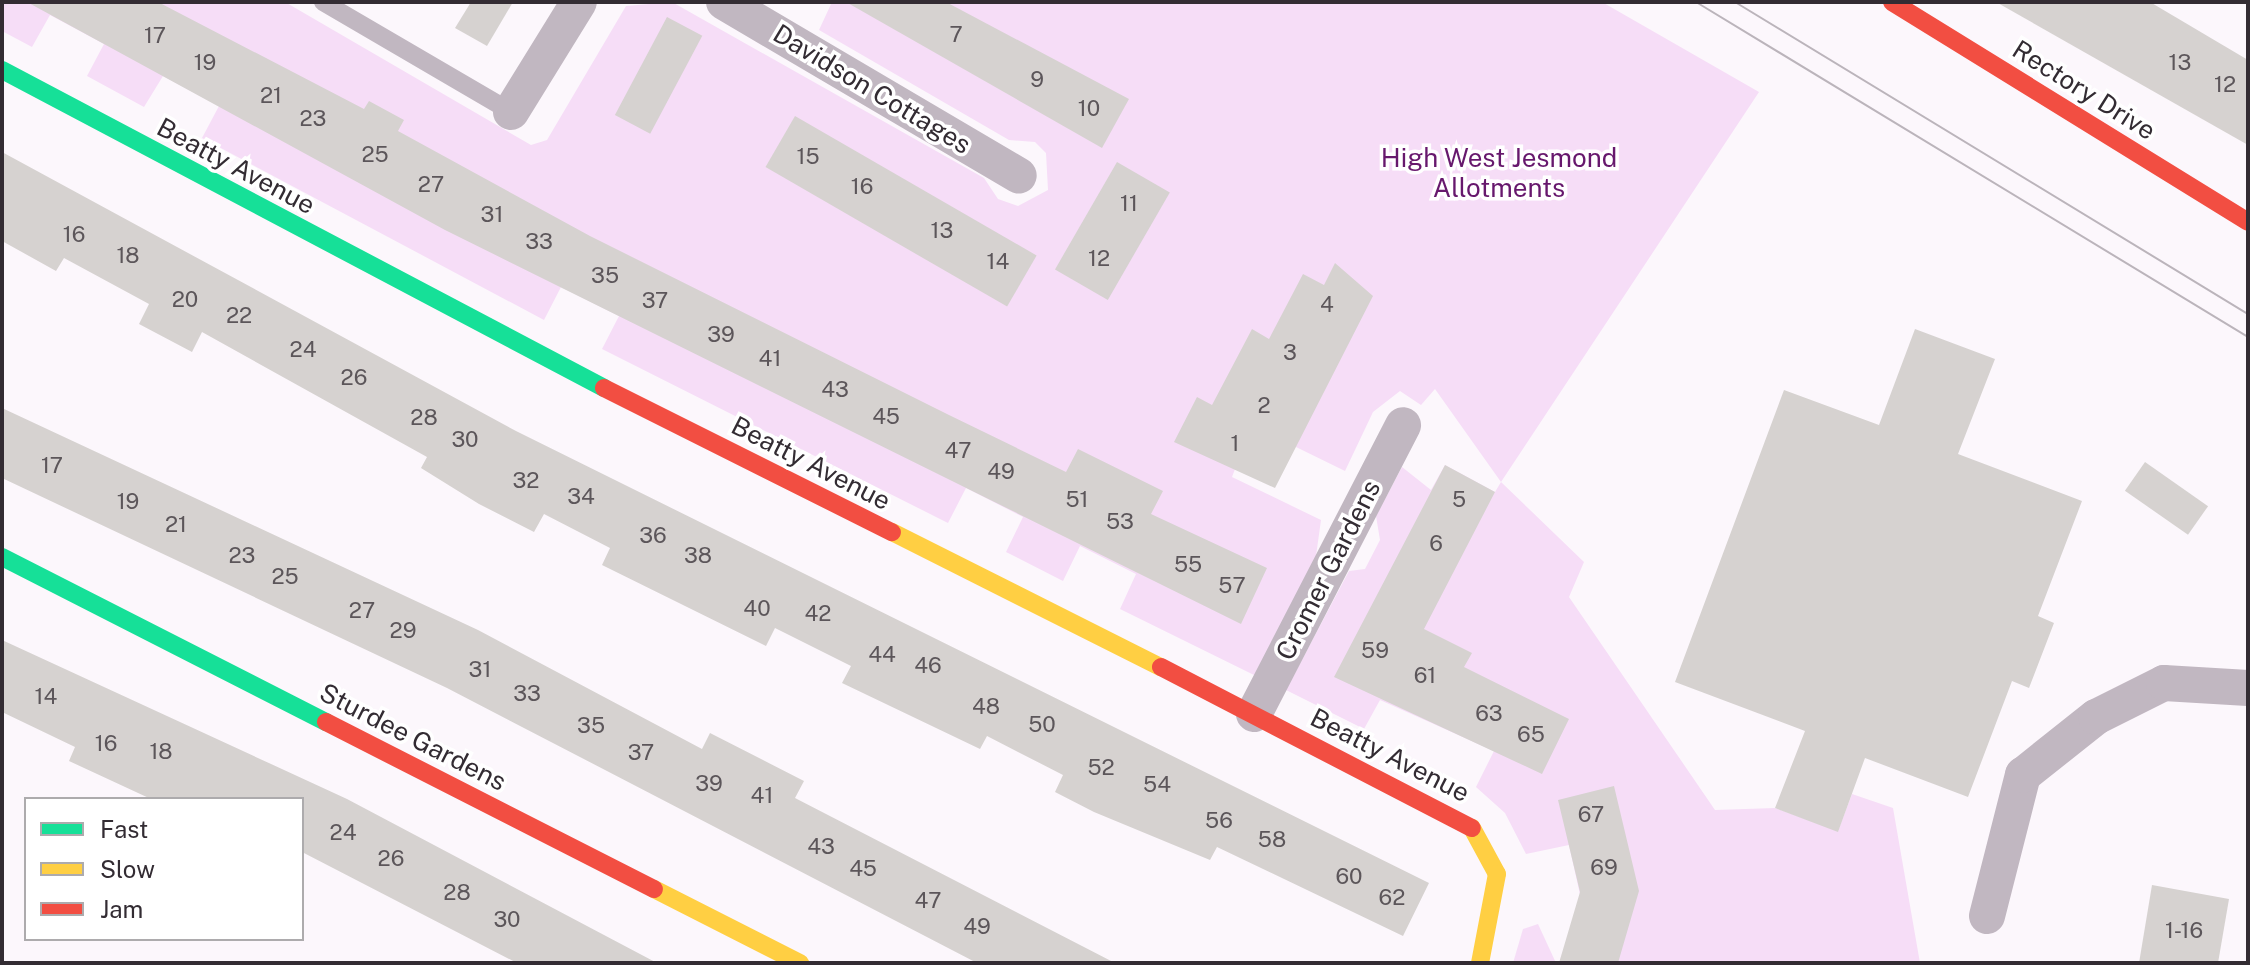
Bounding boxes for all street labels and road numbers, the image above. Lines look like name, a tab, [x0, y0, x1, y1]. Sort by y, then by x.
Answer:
street label: Davidson Cottages	[768, 18, 976, 160]
street label: Rectory Drive	[2007, 34, 2161, 146]
street label: Beatty Avenue	[152, 111, 320, 221]
street label: Beatty Avenue	[726, 410, 896, 516]
street label: Cromer Gardens	[1269, 475, 1387, 665]
street label: Sturdee Gardens	[315, 677, 511, 797]
street label: Beatty Avenue	[1305, 702, 1475, 808]

